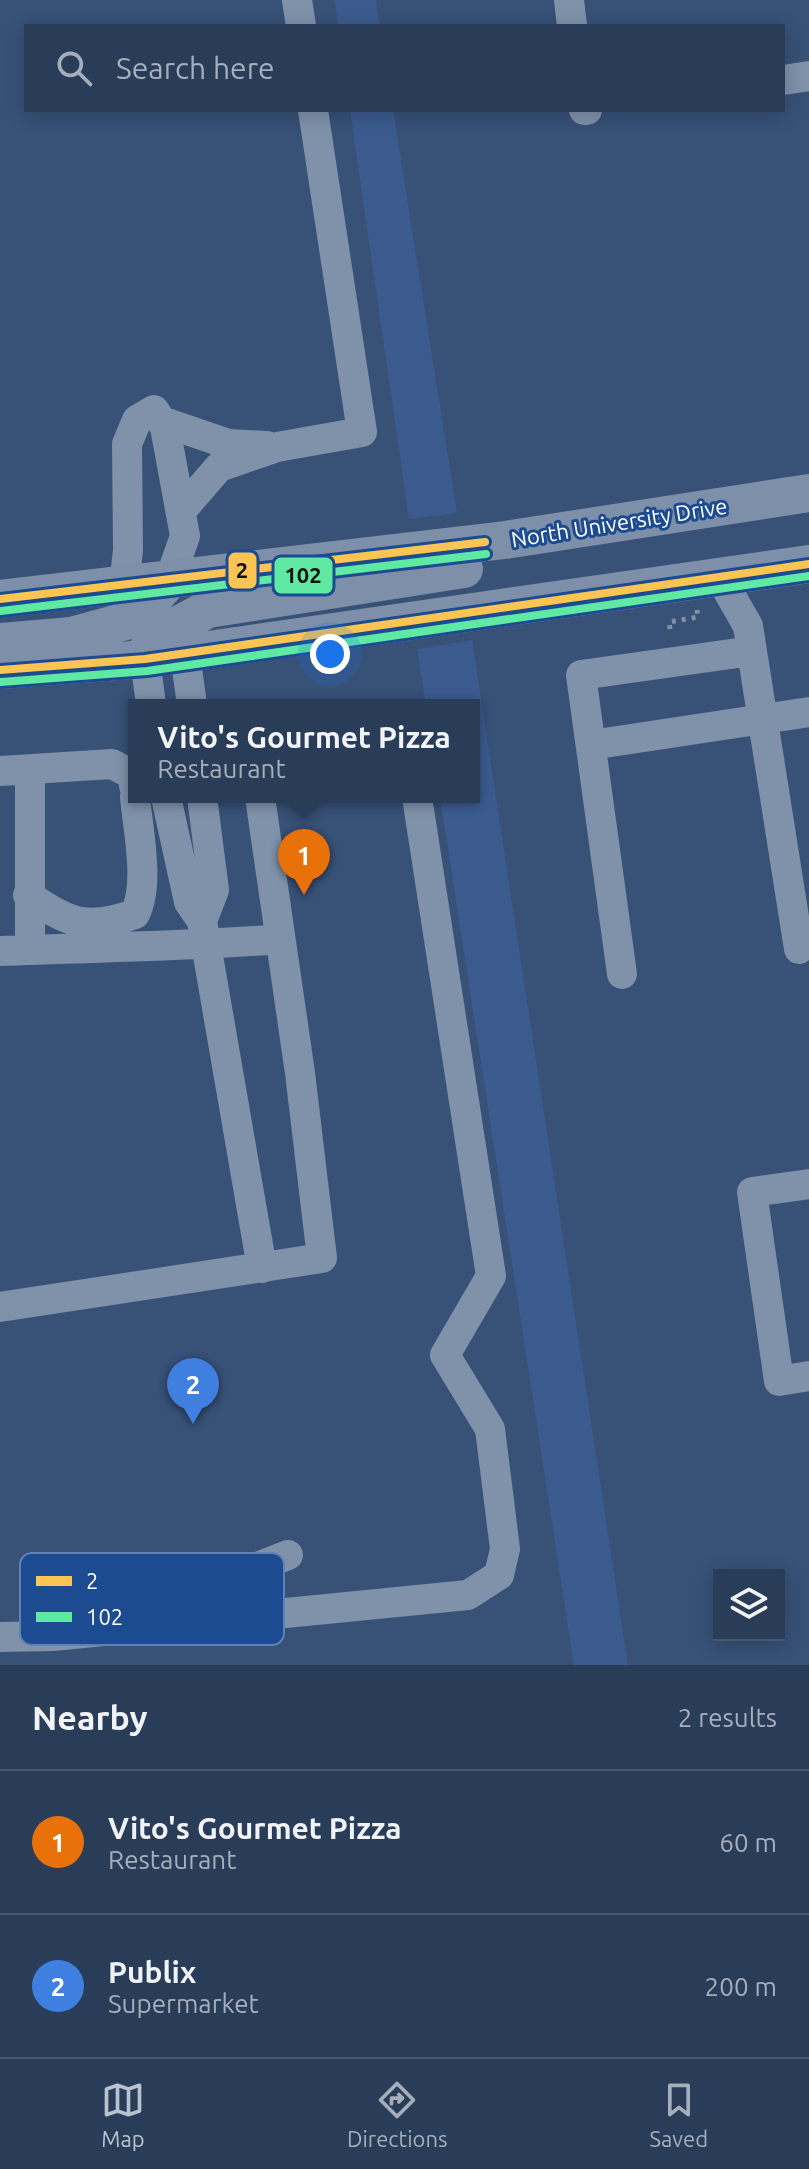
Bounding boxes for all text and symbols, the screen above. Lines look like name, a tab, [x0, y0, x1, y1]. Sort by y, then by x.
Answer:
search box	[24, 24, 785, 112]
icon: search	[52, 46, 96, 90]
text: Search here	[116, 51, 275, 85]
street label: North University Drive	[509, 493, 729, 551]
line badge: 2	[227, 551, 258, 590]
line badge: 102	[273, 556, 334, 595]
text: 2	[236, 557, 248, 582]
text: 102	[284, 562, 322, 587]
your location	[310, 634, 350, 674]
popup	[128, 699, 480, 803]
text: Vito's Gourmet Pizza	[157, 720, 451, 754]
text: Restaurant	[157, 754, 286, 783]
pin: 1	[278, 829, 330, 895]
pin: 2	[167, 1358, 219, 1424]
legend	[20, 1553, 284, 1645]
text: 2	[86, 1568, 98, 1593]
map controls	[713, 1569, 785, 1641]
button: layers	[713, 1569, 785, 1641]
text: 102	[86, 1604, 123, 1629]
text: Nearby	[32, 1698, 147, 1736]
text: 2 results	[678, 1703, 777, 1732]
text: Vito's Gourmet Pizza	[108, 1811, 401, 1845]
text: 1	[51, 1828, 65, 1857]
text: 60 m	[719, 1828, 777, 1857]
text: Restaurant	[108, 1845, 236, 1874]
text: Publix	[108, 1955, 196, 1989]
text: 2	[51, 1972, 65, 2001]
text: 200 m	[705, 1972, 777, 2001]
text: Supermarket	[108, 1989, 259, 2018]
tab: Map	[101, 2078, 145, 2151]
tab: Directions	[347, 2078, 448, 2151]
tab: Saved	[649, 2078, 708, 2151]

